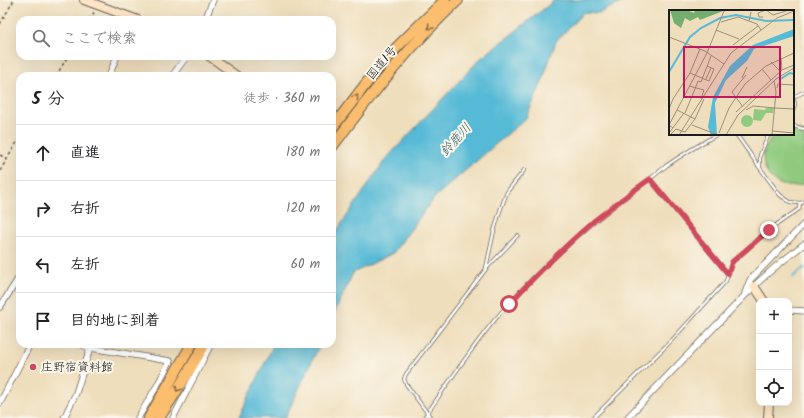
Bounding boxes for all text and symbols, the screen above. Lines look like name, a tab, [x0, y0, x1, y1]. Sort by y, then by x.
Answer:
inset map	[669, 10, 794, 135]
search box	[16, 16, 336, 60]
one-way arrow	[427, 22, 435, 30]
icon: search	[30, 27, 52, 49]
text: ここで検索	[62, 27, 137, 51]
street label: 国道1号	[362, 42, 402, 84]
text: 5 分	[32, 86, 64, 113]
text: 徒歩 · 360 m	[244, 88, 320, 109]
one-way arrow	[351, 95, 358, 102]
water label: 鈴鹿川	[435, 118, 477, 162]
text: 直進	[70, 141, 100, 165]
icon: ahead	[32, 142, 54, 164]
text: 180 m	[286, 142, 320, 163]
text: 右折	[70, 197, 100, 221]
icon: right	[32, 198, 54, 220]
text: 120 m	[286, 198, 320, 219]
route end	[760, 221, 778, 239]
text: 左折	[70, 253, 100, 277]
icon: left	[32, 254, 54, 276]
text: 60 m	[291, 254, 320, 275]
route start	[500, 295, 518, 313]
map controls	[756, 298, 792, 406]
button: +	[756, 298, 792, 334]
text: 目的地に到着	[70, 309, 160, 333]
icon: arrive	[32, 310, 54, 332]
button: −	[756, 334, 792, 370]
place label: 庄野宿資料館	[41, 358, 113, 377]
marker: 庄野宿資料館	[28, 362, 38, 372]
button: locate	[756, 370, 792, 406]
one-way arrow	[176, 385, 183, 392]

